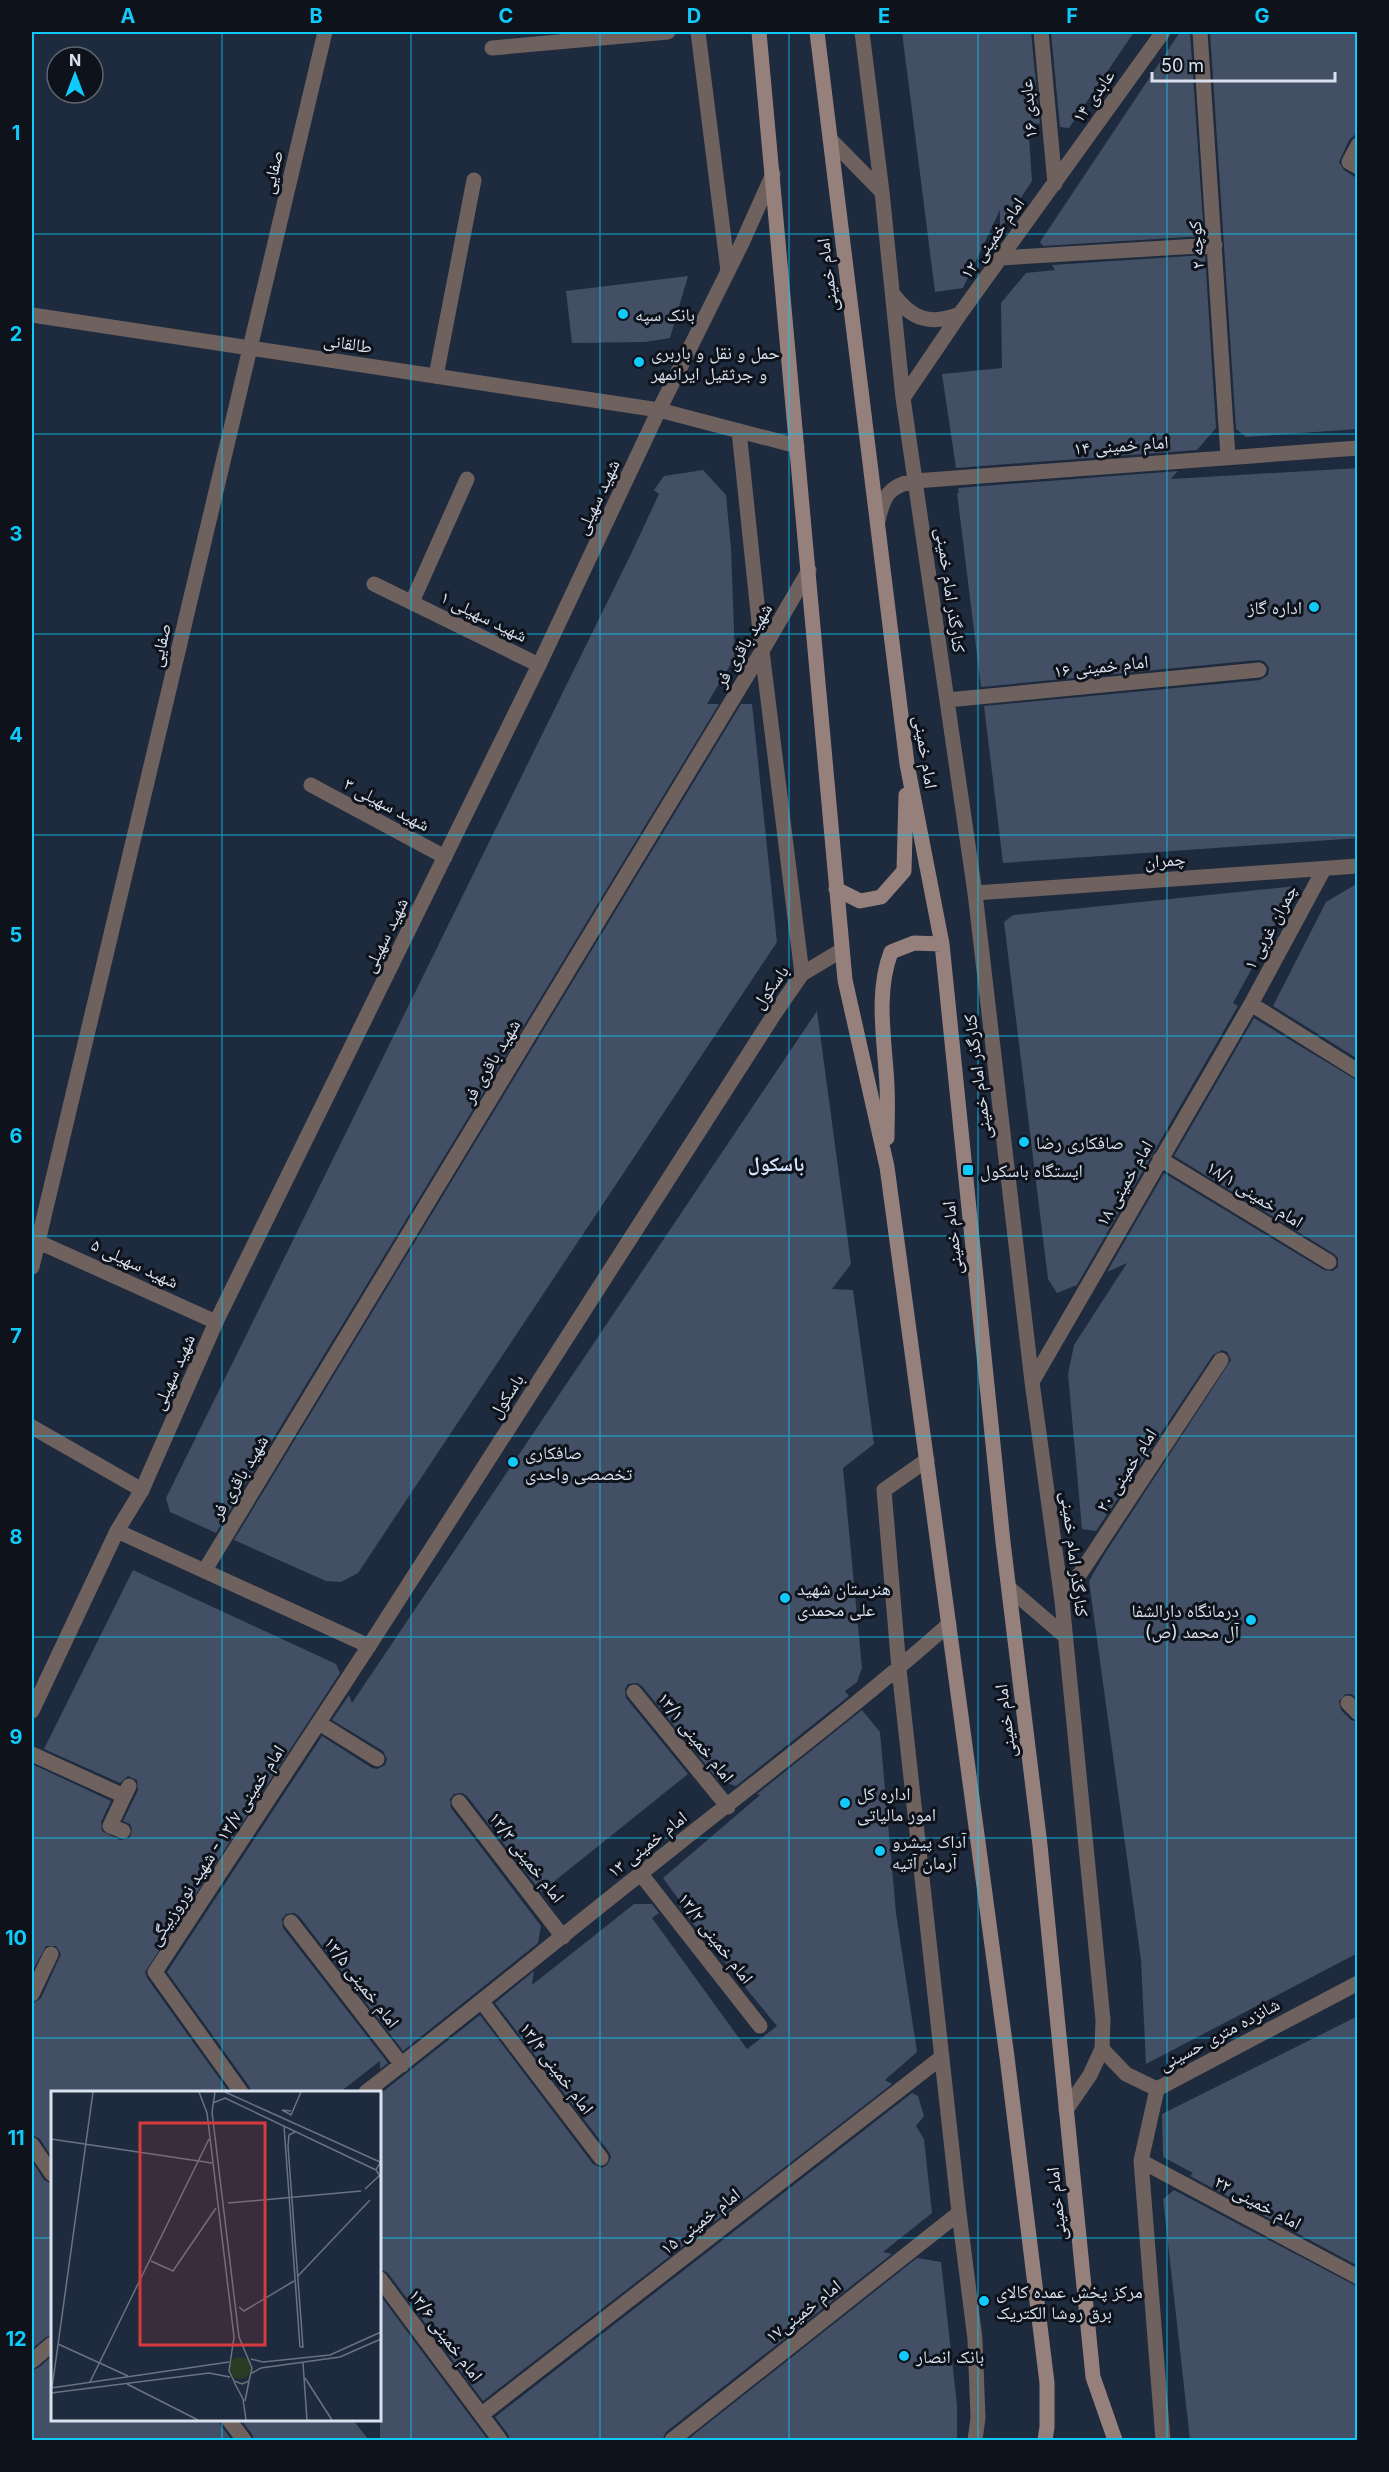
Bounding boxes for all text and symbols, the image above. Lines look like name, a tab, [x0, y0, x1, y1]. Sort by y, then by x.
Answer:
text: A	[121, 4, 136, 28]
text: B	[309, 4, 323, 28]
text: C	[499, 4, 513, 28]
text: D	[687, 4, 701, 28]
text: E	[878, 4, 890, 28]
text: F	[1066, 4, 1078, 28]
text: G	[1254, 4, 1270, 28]
north arrow	[45, 45, 105, 105]
scale bar	[1152, 45, 1335, 83]
text: N	[69, 50, 81, 70]
text: 50 m	[1161, 55, 1204, 76]
street label: عابدی ۱۴	[1067, 66, 1119, 127]
street label: عابدی ۱۶	[1015, 78, 1042, 140]
text: 1	[12, 121, 20, 145]
street label: صفایی	[257, 148, 288, 196]
street label: امام خمینی ۱۲	[956, 193, 1030, 284]
street label: کوچه ۲	[1184, 219, 1209, 270]
street label: امام خمینی	[812, 237, 844, 313]
place label: بانک سپه	[635, 304, 695, 326]
marker: بانک سپه	[616, 307, 630, 321]
text: 2	[10, 322, 22, 346]
street label: طالقانی	[322, 329, 374, 358]
place label: حمل و نقل و باربری و جرثقیل ایرانمهر	[650, 342, 780, 385]
marker: حمل و نقل و باربری و جرثقیل ایرانمهر	[632, 355, 646, 369]
street label: امام خمینی ۱۴	[1073, 431, 1169, 461]
street label: شهید سهیلی	[570, 456, 624, 538]
text: 3	[10, 522, 22, 546]
street label: کنارگذر امام خمینی	[930, 526, 970, 655]
street label: شهید سهیلی ۱	[437, 586, 531, 647]
place label: اداره گاز	[1247, 597, 1302, 618]
street label: شهید باقری فر	[709, 599, 777, 692]
marker: اداره گاز	[1307, 600, 1321, 614]
street label: صفایی	[145, 621, 176, 669]
street label: امام خمینی ۱۶	[1053, 651, 1150, 683]
street label: امام خمینی	[908, 714, 942, 790]
text: 4	[9, 723, 23, 747]
street label: شهید سهیلی ۳	[340, 773, 433, 836]
street label: چمران	[1144, 848, 1186, 873]
street label: چمران غربی ۱	[1239, 881, 1302, 973]
street label: شهید سهیلی	[358, 894, 413, 976]
text: 5	[10, 923, 22, 947]
street label: باسکول	[747, 961, 794, 1013]
street label: کنارگذر امام خمینی	[959, 1012, 997, 1141]
street label: شهید باقری فر	[457, 1015, 525, 1108]
text: 6	[10, 1124, 23, 1148]
place label: صافکاری رضا	[1036, 1132, 1124, 1154]
marker: صافکاری رضا	[1017, 1135, 1031, 1149]
street label: امام خمینی ۱۸	[1091, 1137, 1159, 1230]
district label: باسکول	[748, 1152, 804, 1176]
street label: امام خمینی ۱۸/۱	[1202, 1156, 1307, 1234]
place label: ایستگاه باسکول	[980, 1160, 1083, 1182]
marker: ایستگاه باسکول	[961, 1163, 975, 1177]
street label: امام خمینی	[938, 1200, 968, 1276]
street label: شهید سهیلی ۵	[88, 1234, 182, 1293]
text: 7	[10, 1324, 22, 1348]
street label: شهید سهیلی	[147, 1331, 200, 1414]
street label: باسکول	[484, 1370, 529, 1423]
street label: امام خمینی ۲۰	[1091, 1424, 1162, 1517]
street label: شهید باقری فر	[205, 1431, 273, 1524]
place label: صافکاری تخصصی واحدی	[525, 1442, 632, 1485]
marker: صافکاری تخصصی واحدی	[506, 1455, 520, 1469]
street label: کنارگذر امام خمینی	[1055, 1490, 1093, 1619]
text: 8	[9, 1525, 23, 1549]
place label: هنرستان شهید علی محمدی	[797, 1578, 891, 1621]
marker: هنرستان شهید علی محمدی	[778, 1591, 792, 1605]
place label: درمانگاه دارالشفا آل محمد (ص)	[1131, 1600, 1239, 1643]
marker: درمانگاه دارالشفا آل محمد (ص)	[1244, 1613, 1258, 1627]
street label: امام خمینی	[990, 1683, 1022, 1759]
street label: امام خمینی ۱۳/۱	[652, 1688, 739, 1787]
text: 9	[10, 1725, 23, 1749]
street label: امام خمینی ۱۳/۷ - شهید نوروزبیگی	[143, 1741, 290, 1950]
place label: اداره کل امور مالیاتی	[857, 1783, 936, 1826]
marker: اداره کل امور مالیاتی	[838, 1796, 852, 1810]
street label: امام خمینی ۱۳	[603, 1806, 692, 1883]
street label: امام خمینی ۱۳/۳	[483, 1807, 569, 1908]
place label: آداک پیشرو آرمان آتیه	[892, 1831, 967, 1874]
marker: آداک پیشرو آرمان آتیه	[873, 1844, 887, 1858]
street label: امام خمینی ۱۳/۲	[672, 1888, 758, 1989]
text: 10	[5, 1926, 27, 1950]
street label: امام خمینی ۱۳/۵	[318, 1932, 404, 2033]
street label: شانزده متری حسینی	[1155, 1993, 1284, 2076]
street label: امام خمینی ۱۳/۴	[514, 2018, 598, 2119]
inset map	[51, 2091, 381, 2421]
text: 11	[7, 2126, 25, 2150]
street label: امام خمینی	[1042, 2166, 1072, 2242]
street label: امام خمینی ۲۲	[1210, 2170, 1305, 2235]
street label: امام خمینی ۱۵	[656, 2183, 745, 2260]
street label: امام خمینی۱۷	[761, 2275, 846, 2349]
place label: مرکز پخش عمده کالای برق روشا الکتریک	[996, 2281, 1143, 2324]
street label: امام خمینی ۱۳/۶	[403, 2285, 487, 2386]
marker: مرکز پخش عمده کالای برق روشا الکتریک	[977, 2294, 991, 2308]
text: 12	[5, 2327, 27, 2351]
place label: بانک انصار	[915, 2346, 984, 2367]
marker: بانک انصار	[897, 2349, 911, 2363]

